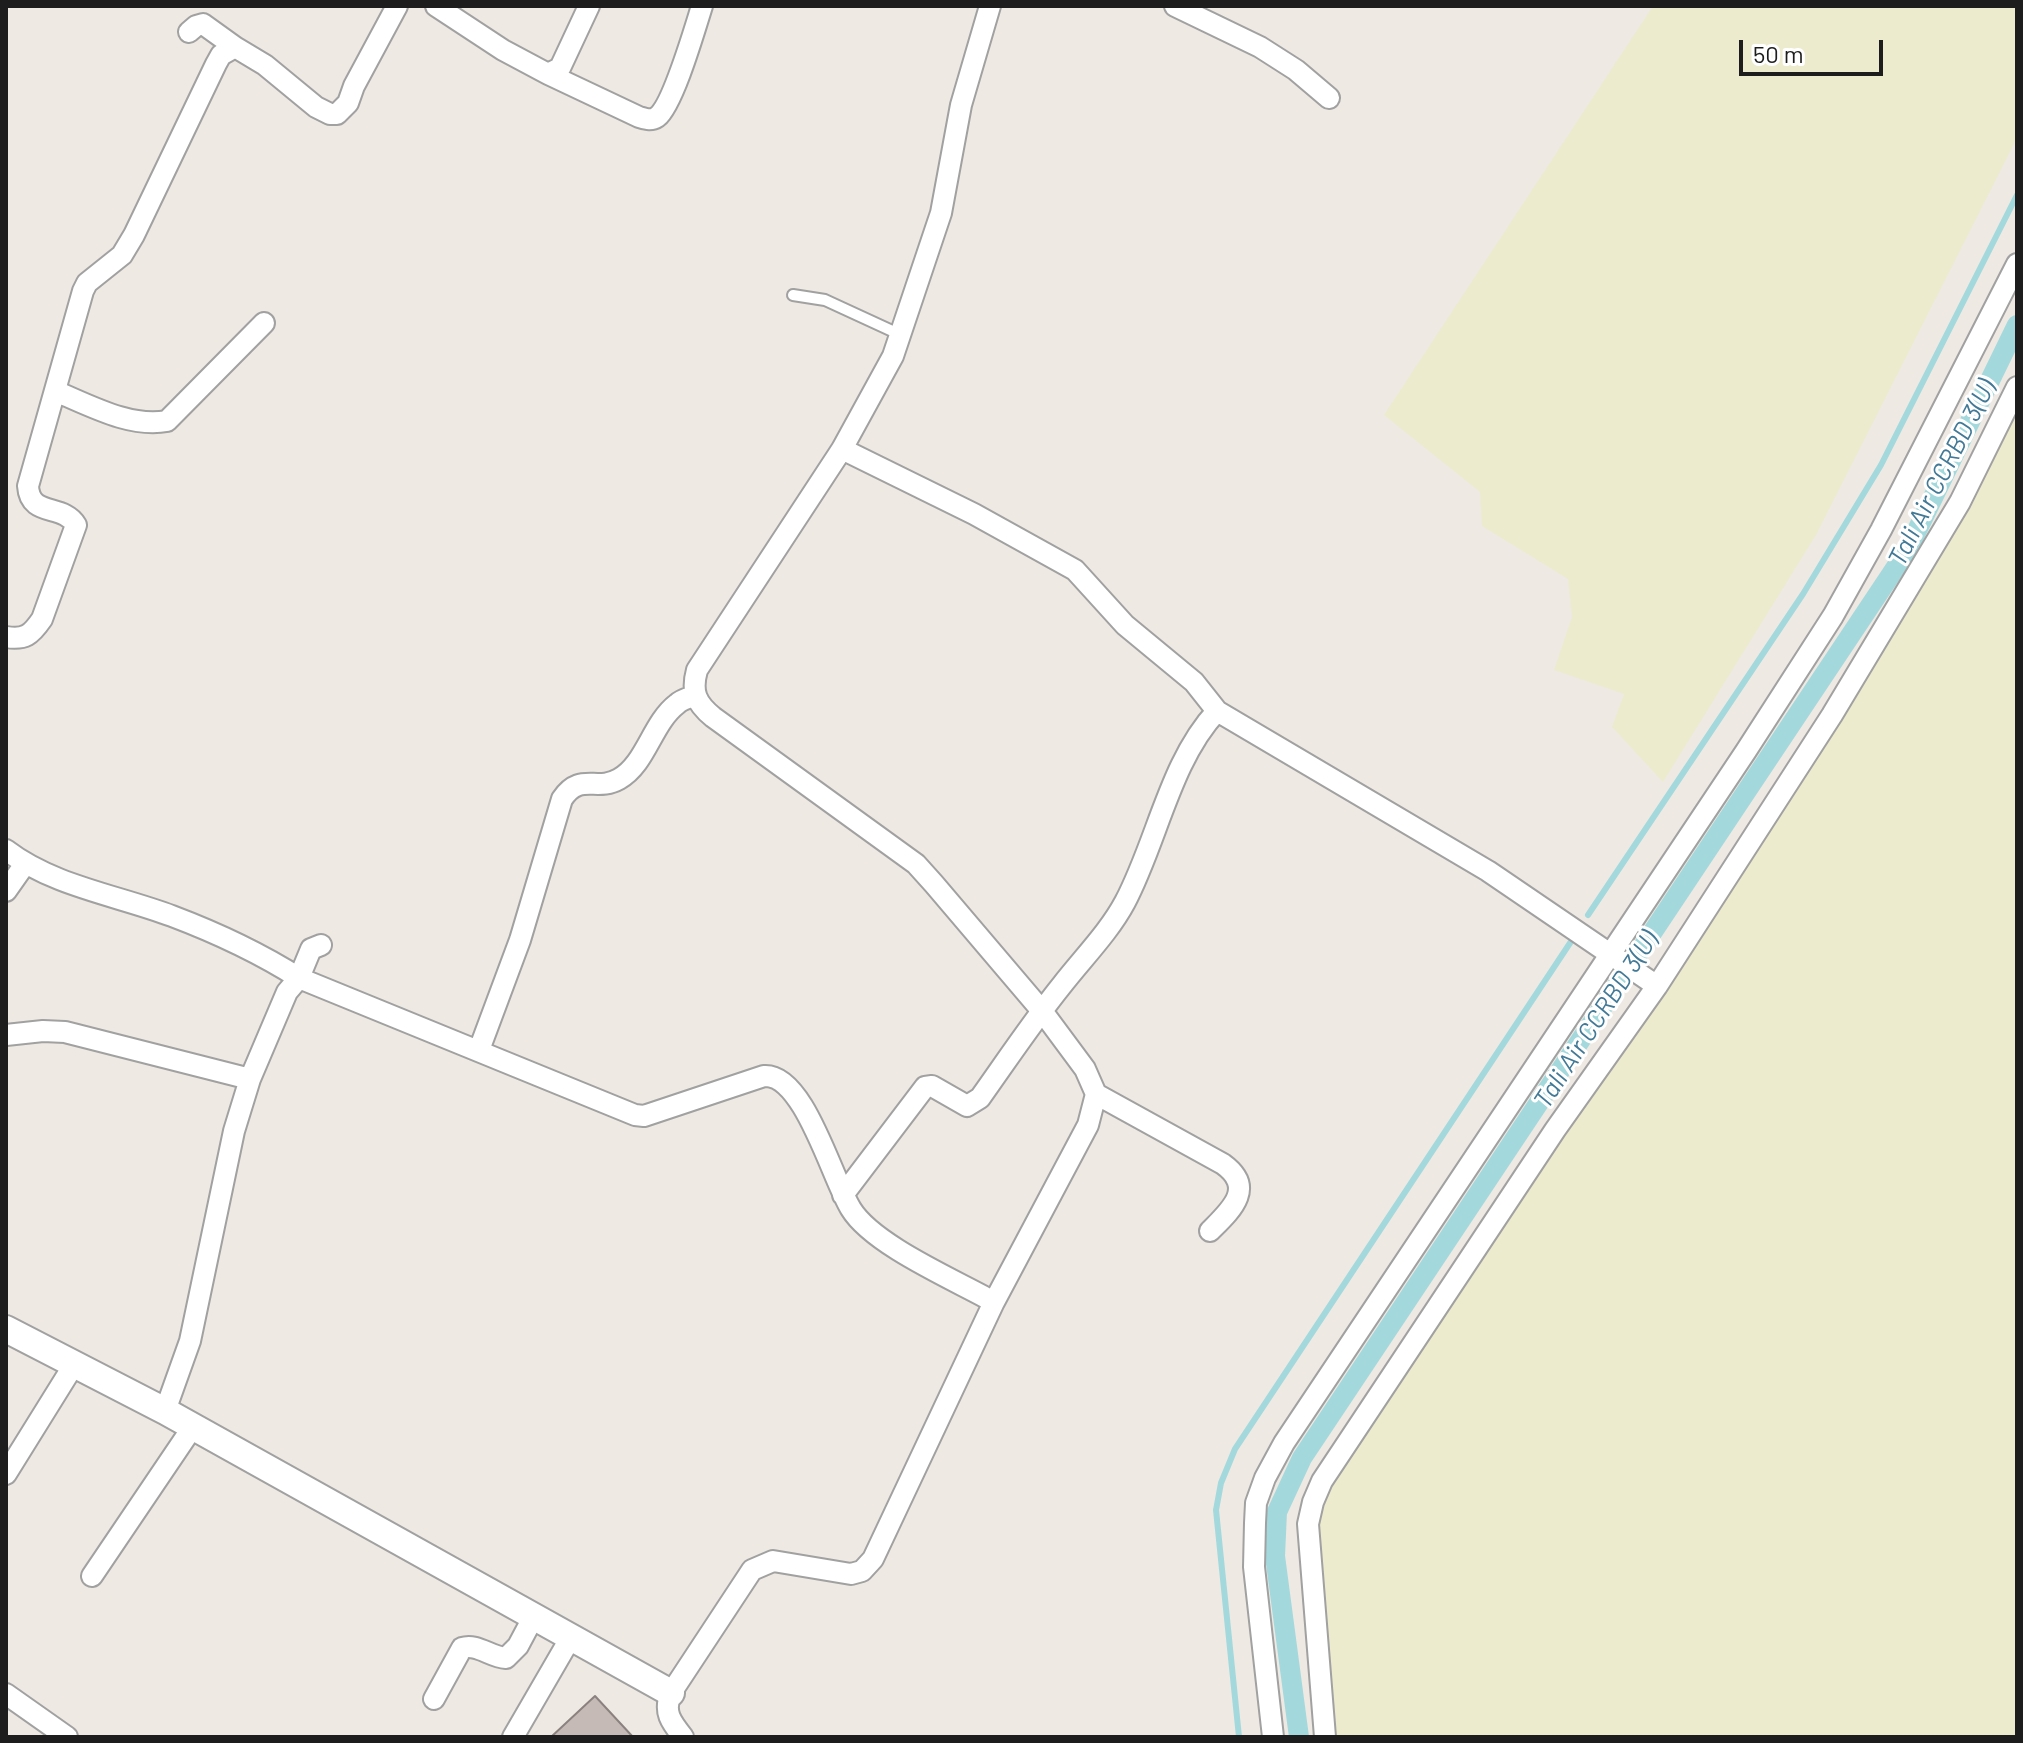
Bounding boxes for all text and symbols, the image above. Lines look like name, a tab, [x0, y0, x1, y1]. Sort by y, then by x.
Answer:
scale bar	[1743, 24, 1887, 74]
text: 50 m	[1753, 39, 1804, 68]
water label: Tali Air CCRBD 3(U)	[1882, 375, 2002, 571]
water label: Tali Air CCRBD 3(U)	[1527, 926, 1665, 1114]

